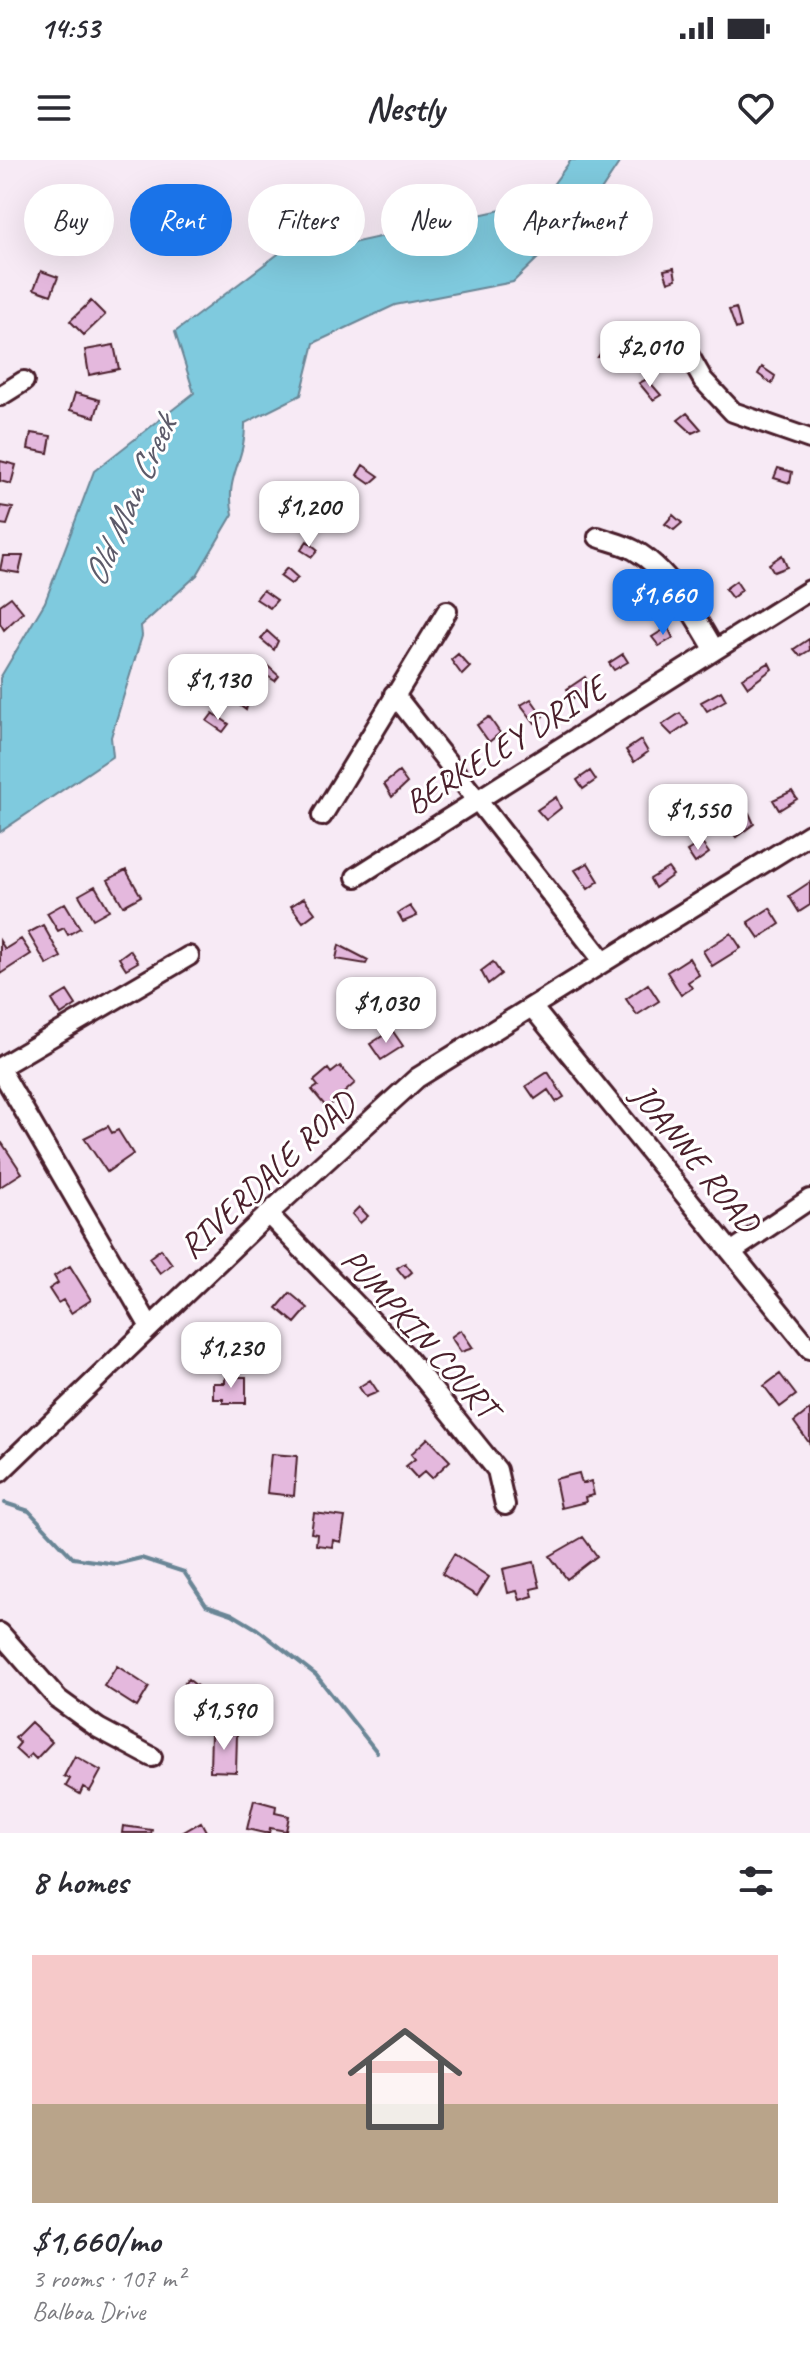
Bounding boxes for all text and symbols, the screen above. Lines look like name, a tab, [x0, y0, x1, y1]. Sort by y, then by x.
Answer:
text: 14:53	[40, 9, 99, 47]
text: Nestly	[366, 85, 444, 131]
icon: menu	[32, 86, 76, 130]
icon: heart	[734, 86, 778, 130]
chip: Buy	[24, 184, 114, 256]
chip: Rent	[130, 184, 232, 256]
chip: Filters	[248, 184, 365, 256]
chip: New	[381, 184, 478, 256]
chip: Apartment	[494, 184, 653, 256]
pin: $2,010	[585, 321, 715, 389]
text: $2,010	[618, 330, 682, 363]
water label: Old Man Creek	[71, 404, 189, 593]
pin: $1,200	[244, 481, 374, 549]
text: $1,200	[277, 490, 341, 523]
pin: $1,660	[598, 569, 728, 637]
text: $1,660	[631, 578, 695, 611]
pin: $1,130	[153, 654, 283, 722]
text: $1,130	[186, 663, 250, 696]
street label: BERKELEY DRIVE	[396, 664, 617, 824]
pin: $1,550	[633, 784, 763, 852]
text: $1,550	[667, 793, 729, 826]
pin: $1,030	[321, 977, 451, 1045]
text: $1,030	[354, 986, 418, 1019]
street label: JOANNE ROAD	[621, 1073, 771, 1243]
street label: RIVERDALE ROAD	[170, 1080, 367, 1268]
street label: PUMPKIN COURT	[332, 1239, 513, 1433]
pin: $1,230	[166, 1322, 296, 1390]
text: $1,230	[199, 1331, 263, 1364]
pin: $1,590	[159, 1684, 289, 1752]
text: $1,590	[193, 1693, 255, 1726]
icon: filters	[734, 1859, 778, 1903]
text: 8 homes	[32, 1860, 128, 1903]
icon: home	[333, 2007, 477, 2151]
text: $1,660/mo	[32, 2219, 160, 2262]
text: 3 rooms · 107 m²	[32, 2262, 184, 2295]
text: Balboa Drive	[32, 2295, 145, 2328]

